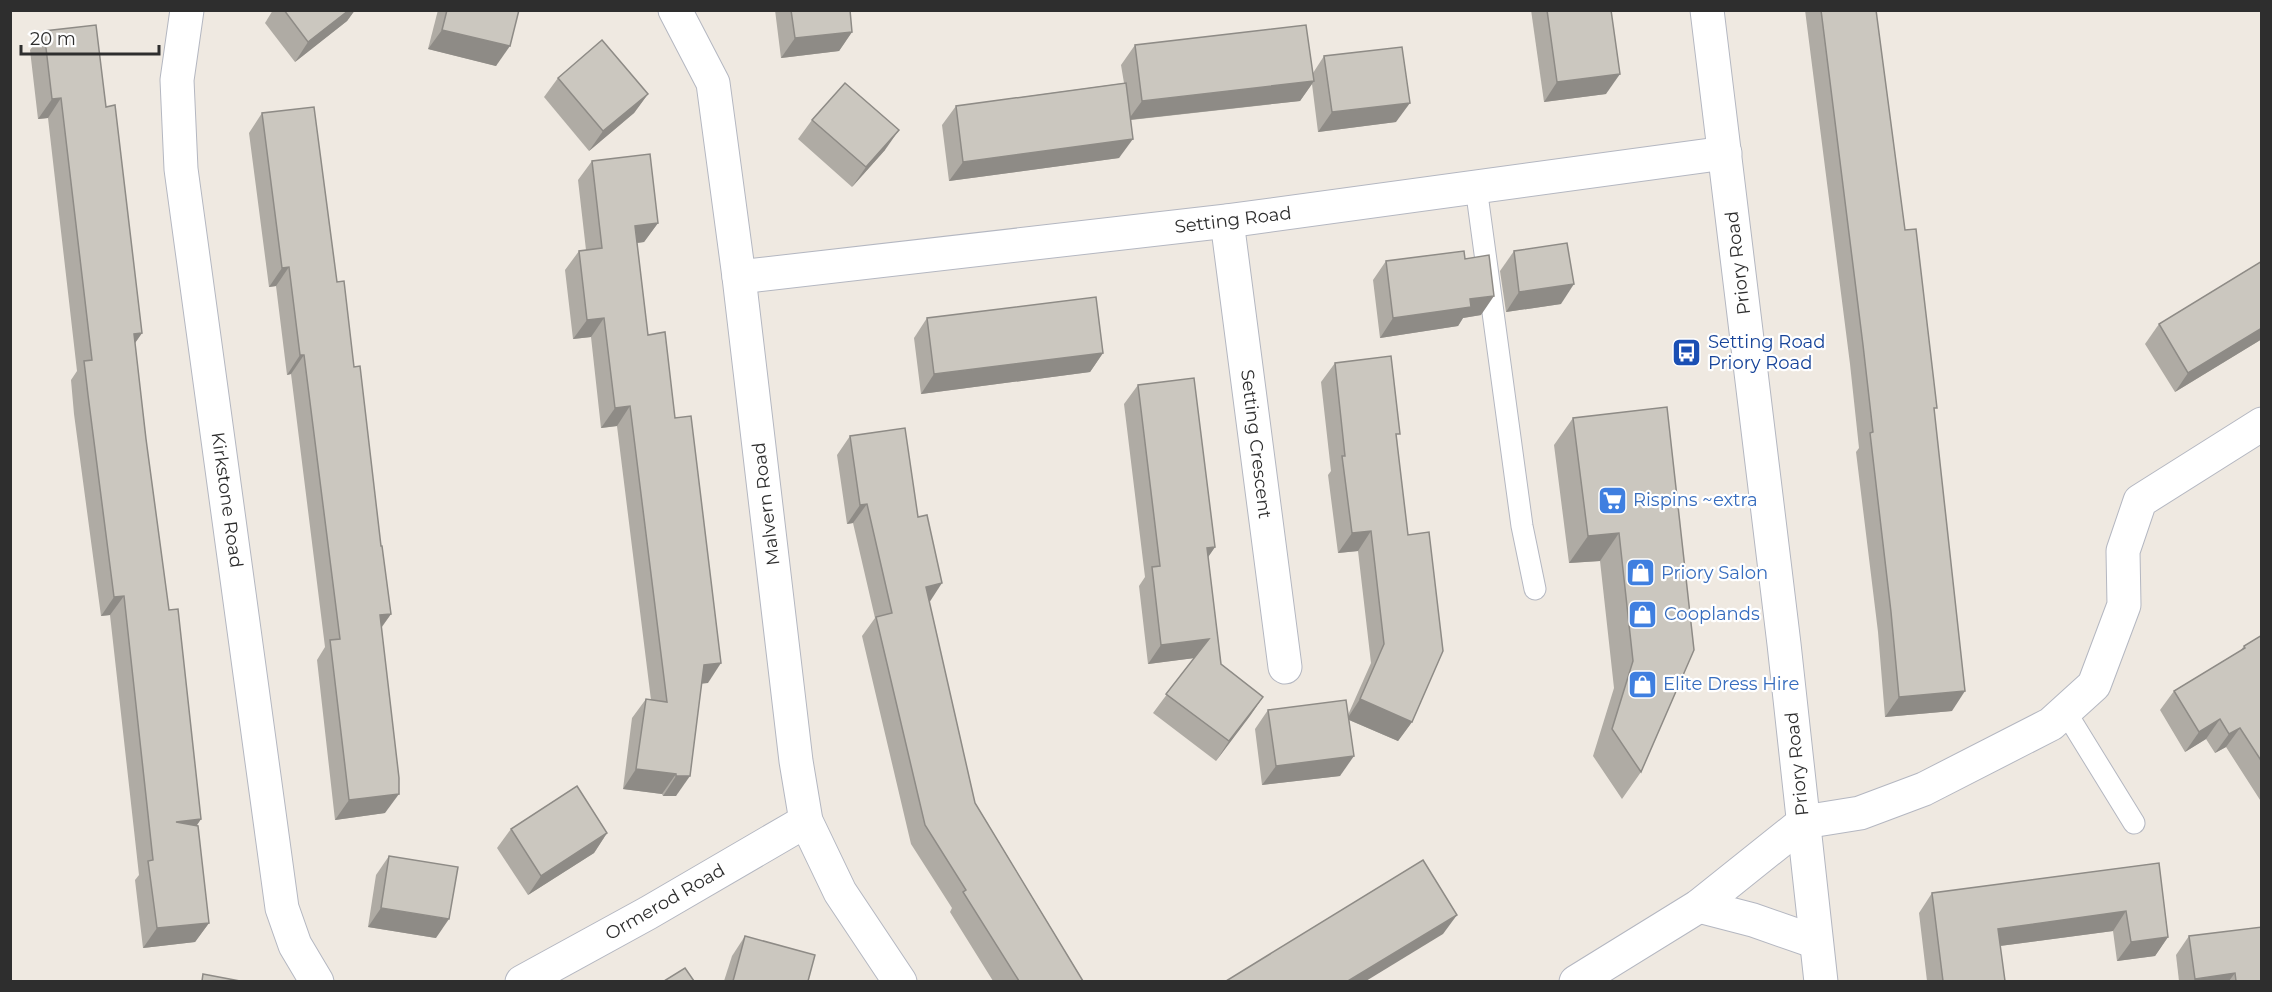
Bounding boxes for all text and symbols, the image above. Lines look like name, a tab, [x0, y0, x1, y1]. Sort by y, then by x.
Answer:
scale bar	[21, 18, 159, 56]
text: 20 m	[30, 28, 76, 50]
street label: Setting Road	[1173, 202, 1293, 238]
street label: Priory Road	[1721, 210, 1755, 316]
place label: Setting Road Priory Road	[1708, 331, 1825, 374]
bus stop icon: Setting Road Priory Road	[1671, 336, 1703, 368]
street label: Setting Crescent	[1236, 368, 1276, 520]
street label: Kirkstone Road	[207, 431, 247, 569]
street label: Malvern Road	[748, 441, 784, 567]
supermarket icon: Rispins ~extra	[1596, 484, 1628, 516]
place label: Rispins ~extra	[1633, 489, 1758, 511]
shop icon: Priory Salon	[1624, 557, 1656, 589]
place label: Priory Salon	[1661, 562, 1768, 584]
shop icon: Cooplands	[1627, 598, 1659, 630]
place label: Cooplands	[1664, 603, 1760, 625]
shop icon: Elite Dress Hire	[1626, 668, 1658, 700]
place label: Elite Dress Hire	[1663, 673, 1800, 695]
street label: Priory Road	[1781, 711, 1813, 817]
street label: Ormerod Road	[601, 859, 729, 945]

